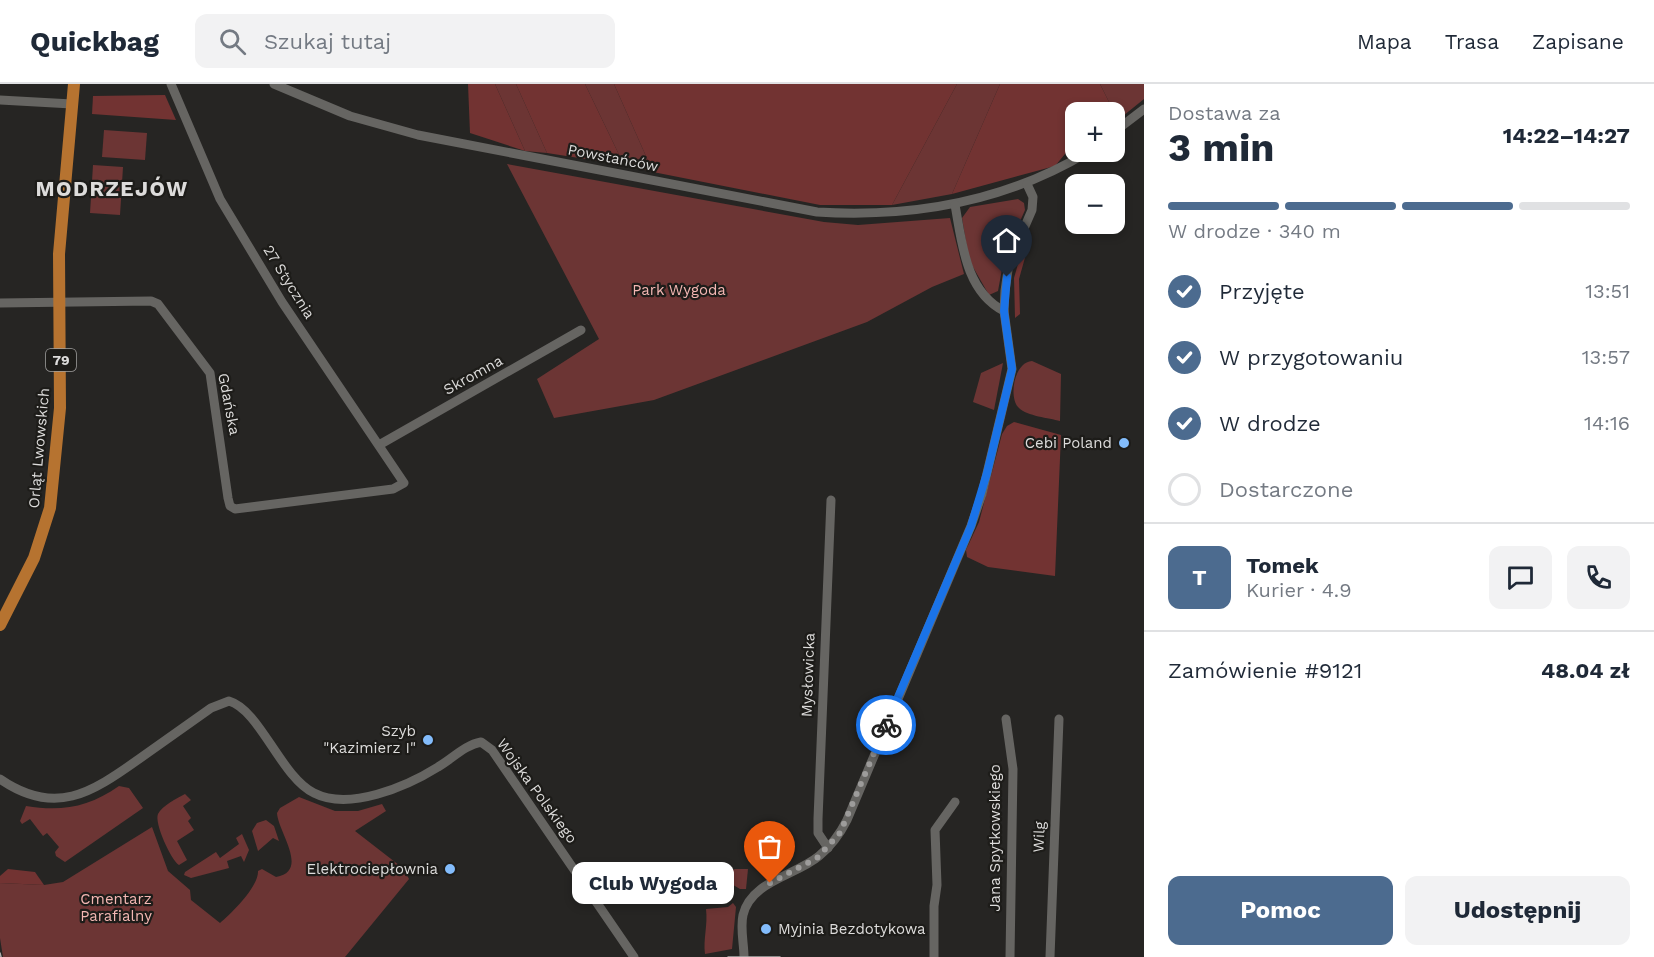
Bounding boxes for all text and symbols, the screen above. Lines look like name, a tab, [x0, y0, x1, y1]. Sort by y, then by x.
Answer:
search box	[195, 14, 615, 68]
text: Quickbag	[30, 25, 159, 58]
icon: search	[216, 25, 249, 58]
text: Szukaj tutaj	[264, 29, 391, 54]
text: Mapa	[1357, 29, 1412, 54]
text: Trasa	[1445, 29, 1499, 54]
text: Zapisane	[1532, 29, 1624, 54]
text: Dostawa za	[1168, 101, 1281, 125]
map controls	[1065, 102, 1125, 234]
button: +	[1065, 102, 1125, 162]
text: 14:22–14:27	[1503, 123, 1630, 148]
text: 3 min	[1168, 125, 1275, 170]
street label: Powstańców	[566, 140, 660, 176]
button: −	[1065, 174, 1125, 234]
district label: MODRZEJÓW	[35, 176, 189, 201]
pin	[981, 215, 1032, 277]
text: W drodze · 340 m	[1168, 219, 1341, 243]
icon: home	[990, 224, 1023, 257]
street label: 27 Stycznia	[259, 242, 319, 323]
icon: check	[1168, 275, 1201, 308]
text: Przyjęte	[1219, 279, 1305, 304]
text: 13:51	[1585, 279, 1630, 303]
park label: Park Wygoda	[632, 281, 726, 299]
icon: check	[1168, 341, 1201, 374]
text: W przygotowaniu	[1219, 345, 1403, 370]
text: 13:57	[1582, 345, 1630, 369]
road number: 79	[46, 349, 76, 371]
street label: Skromna	[440, 351, 506, 399]
street label: Gdańska	[214, 371, 244, 437]
street label: Orląt Lwowskich	[25, 387, 53, 509]
icon: check	[1168, 407, 1201, 440]
text: W drodze	[1219, 411, 1321, 436]
text: 14:16	[1584, 411, 1630, 435]
place label: Cebi Poland	[1025, 434, 1112, 452]
marker: Cebi Poland	[1117, 436, 1131, 450]
text: Dostarczone	[1219, 477, 1353, 502]
button: chat	[1489, 546, 1552, 609]
button: phone	[1567, 546, 1630, 609]
text: Tomek	[1246, 553, 1319, 578]
text: T	[1192, 565, 1207, 590]
text: Kurier · 4.9	[1246, 578, 1352, 602]
street label: Mysłowicka	[798, 632, 818, 717]
text: Zamówienie #9121	[1168, 658, 1362, 683]
text: 48.04 zł	[1541, 658, 1630, 683]
courier	[856, 695, 916, 755]
icon: bike	[870, 709, 903, 742]
place label: Szyb "Kazimierz I"	[323, 722, 416, 757]
marker: Szyb "Kazimierz I"	[421, 733, 435, 747]
street label: Wojska Polskiego	[493, 735, 581, 847]
street label: Jana Spytkowskiego	[986, 764, 1004, 912]
pin	[744, 821, 795, 883]
street label: Wilg	[1029, 821, 1049, 853]
icon: bag	[753, 830, 786, 863]
place label: Elektrociepłownia	[306, 860, 438, 878]
marker: Elektrociepłownia	[443, 862, 457, 876]
callout: Club Wygoda	[572, 862, 734, 904]
text: Club Wygoda	[589, 871, 717, 895]
button: Pomoc	[1168, 876, 1393, 945]
button: Udostępnij	[1405, 876, 1630, 945]
park label: Cmentarz Parafialny	[80, 890, 152, 925]
place label: Myjnia Bezdotykowa	[778, 920, 926, 938]
marker: Myjnia Bezdotykowa	[759, 922, 773, 936]

